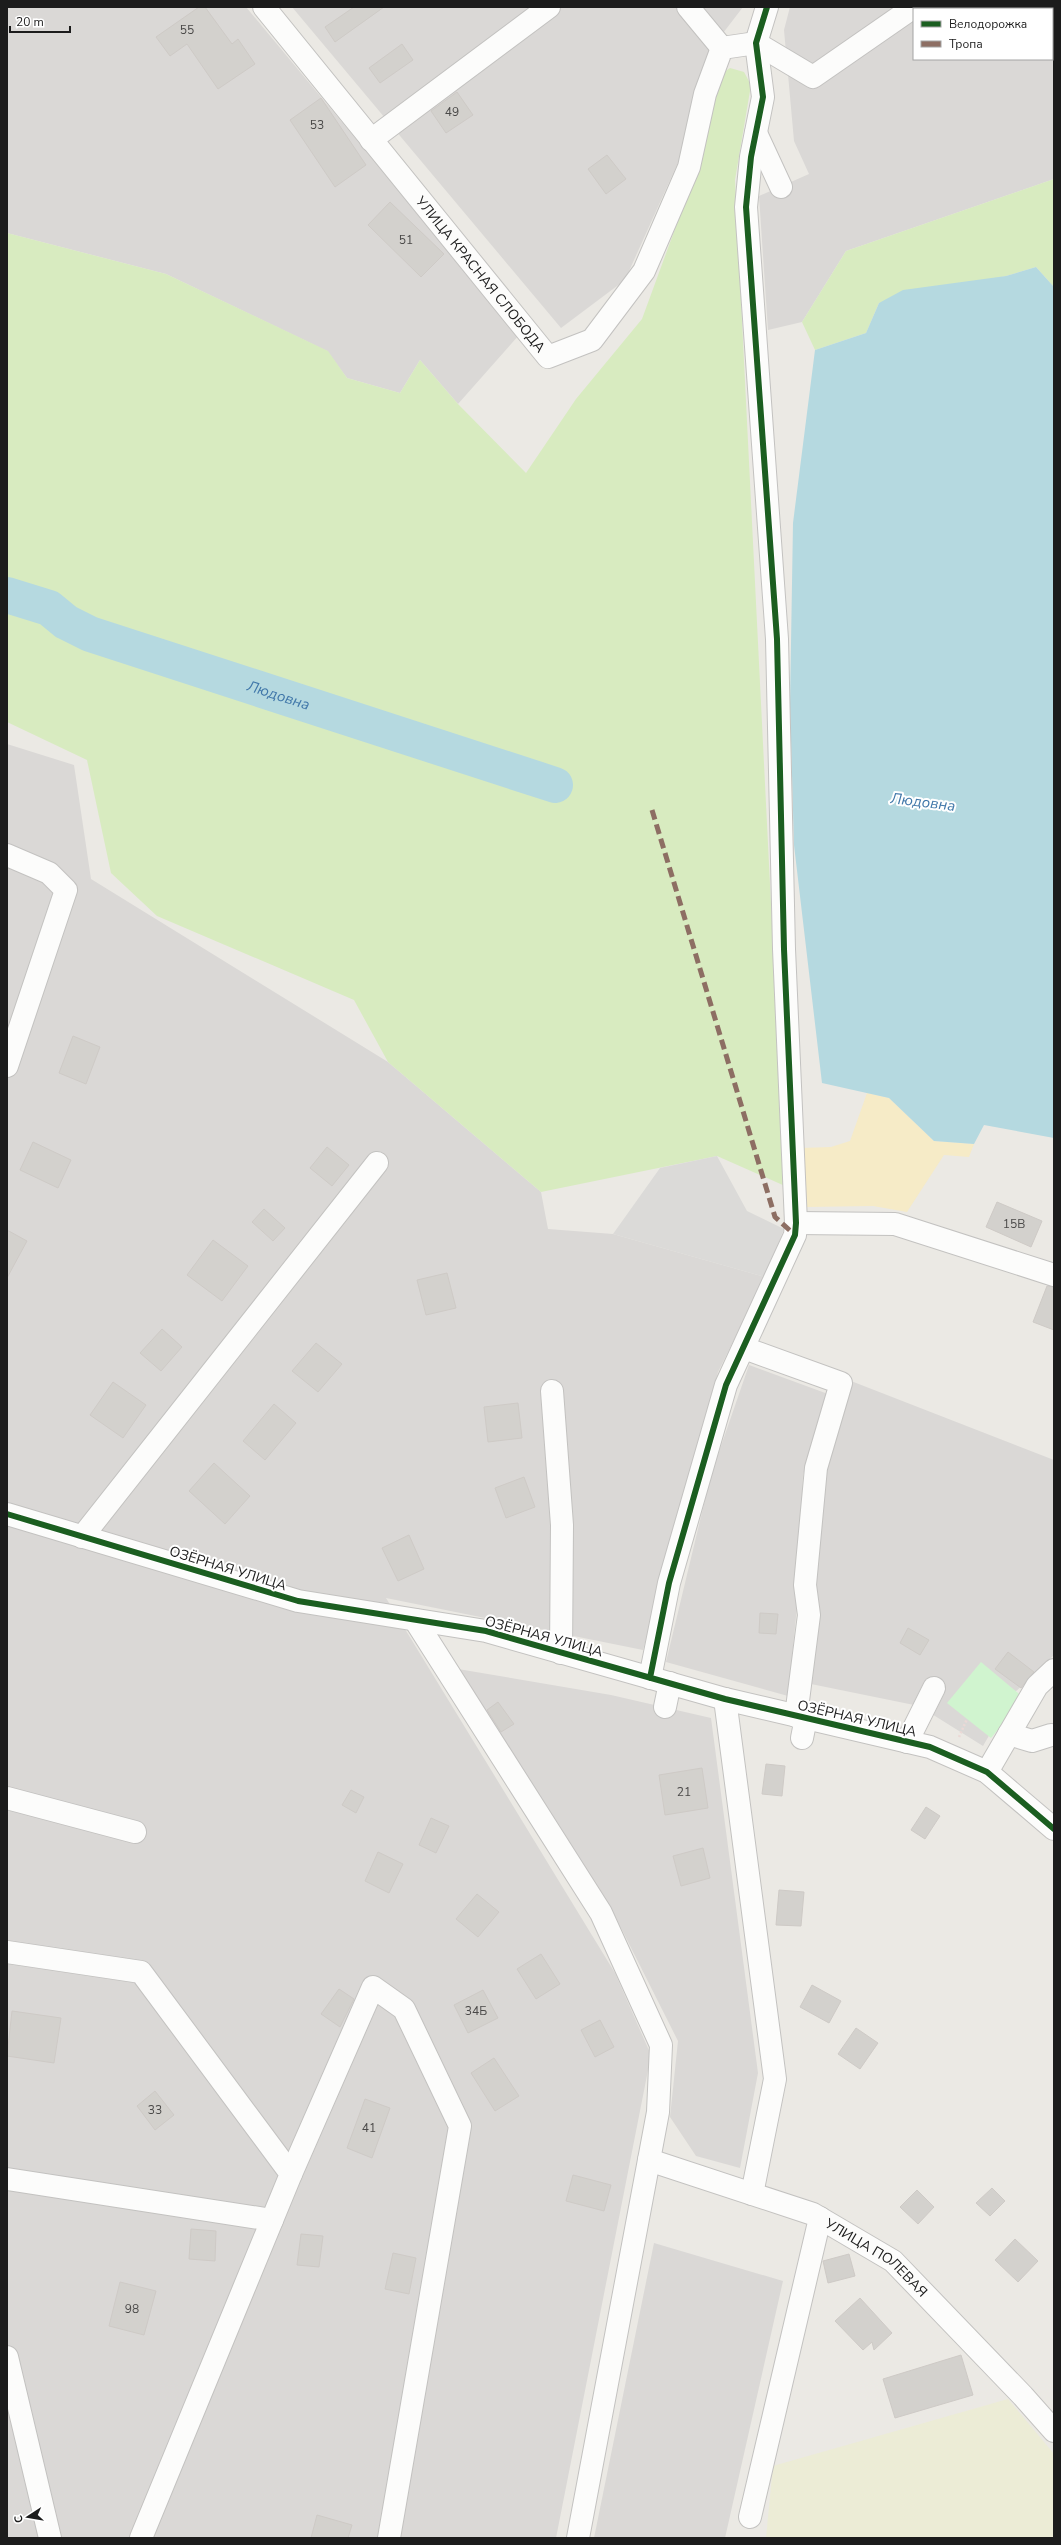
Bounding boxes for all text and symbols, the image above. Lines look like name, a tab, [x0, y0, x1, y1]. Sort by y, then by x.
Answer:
scale bar	[10, 8, 70, 34]
legend	[913, 8, 1053, 60]
text: 20 m	[16, 14, 44, 30]
text: Велодорожка	[949, 16, 1027, 32]
house number: 55	[180, 22, 194, 38]
text: Тропа	[949, 36, 983, 52]
house number: 49	[445, 104, 459, 120]
house number: 53	[310, 117, 324, 133]
street label: УЛИЦА КРАСНАЯ СЛОБОДА	[411, 192, 550, 357]
house number: 51	[399, 232, 413, 248]
water label: Людовна	[243, 675, 313, 715]
water label: Людовна	[888, 788, 957, 816]
house number: 15В	[1003, 1216, 1025, 1232]
street label: ОЗЁРНАЯ УЛИЦА	[167, 1542, 289, 1595]
street label: ОЗЁРНАЯ УЛИЦА	[483, 1612, 605, 1661]
street label: ОЗЁРНАЯ УЛИЦА	[796, 1696, 918, 1741]
house number: 21	[677, 1784, 691, 1800]
house number: 34Б	[465, 2003, 487, 2019]
house number: 33	[148, 2102, 162, 2118]
house number: 41	[362, 2120, 376, 2136]
street label: УЛИЦА ПОЛЕВАЯ	[821, 2214, 932, 2301]
house number: 98	[125, 2301, 139, 2317]
north arrow	[8, 2497, 48, 2537]
text: С	[10, 2513, 27, 2524]

